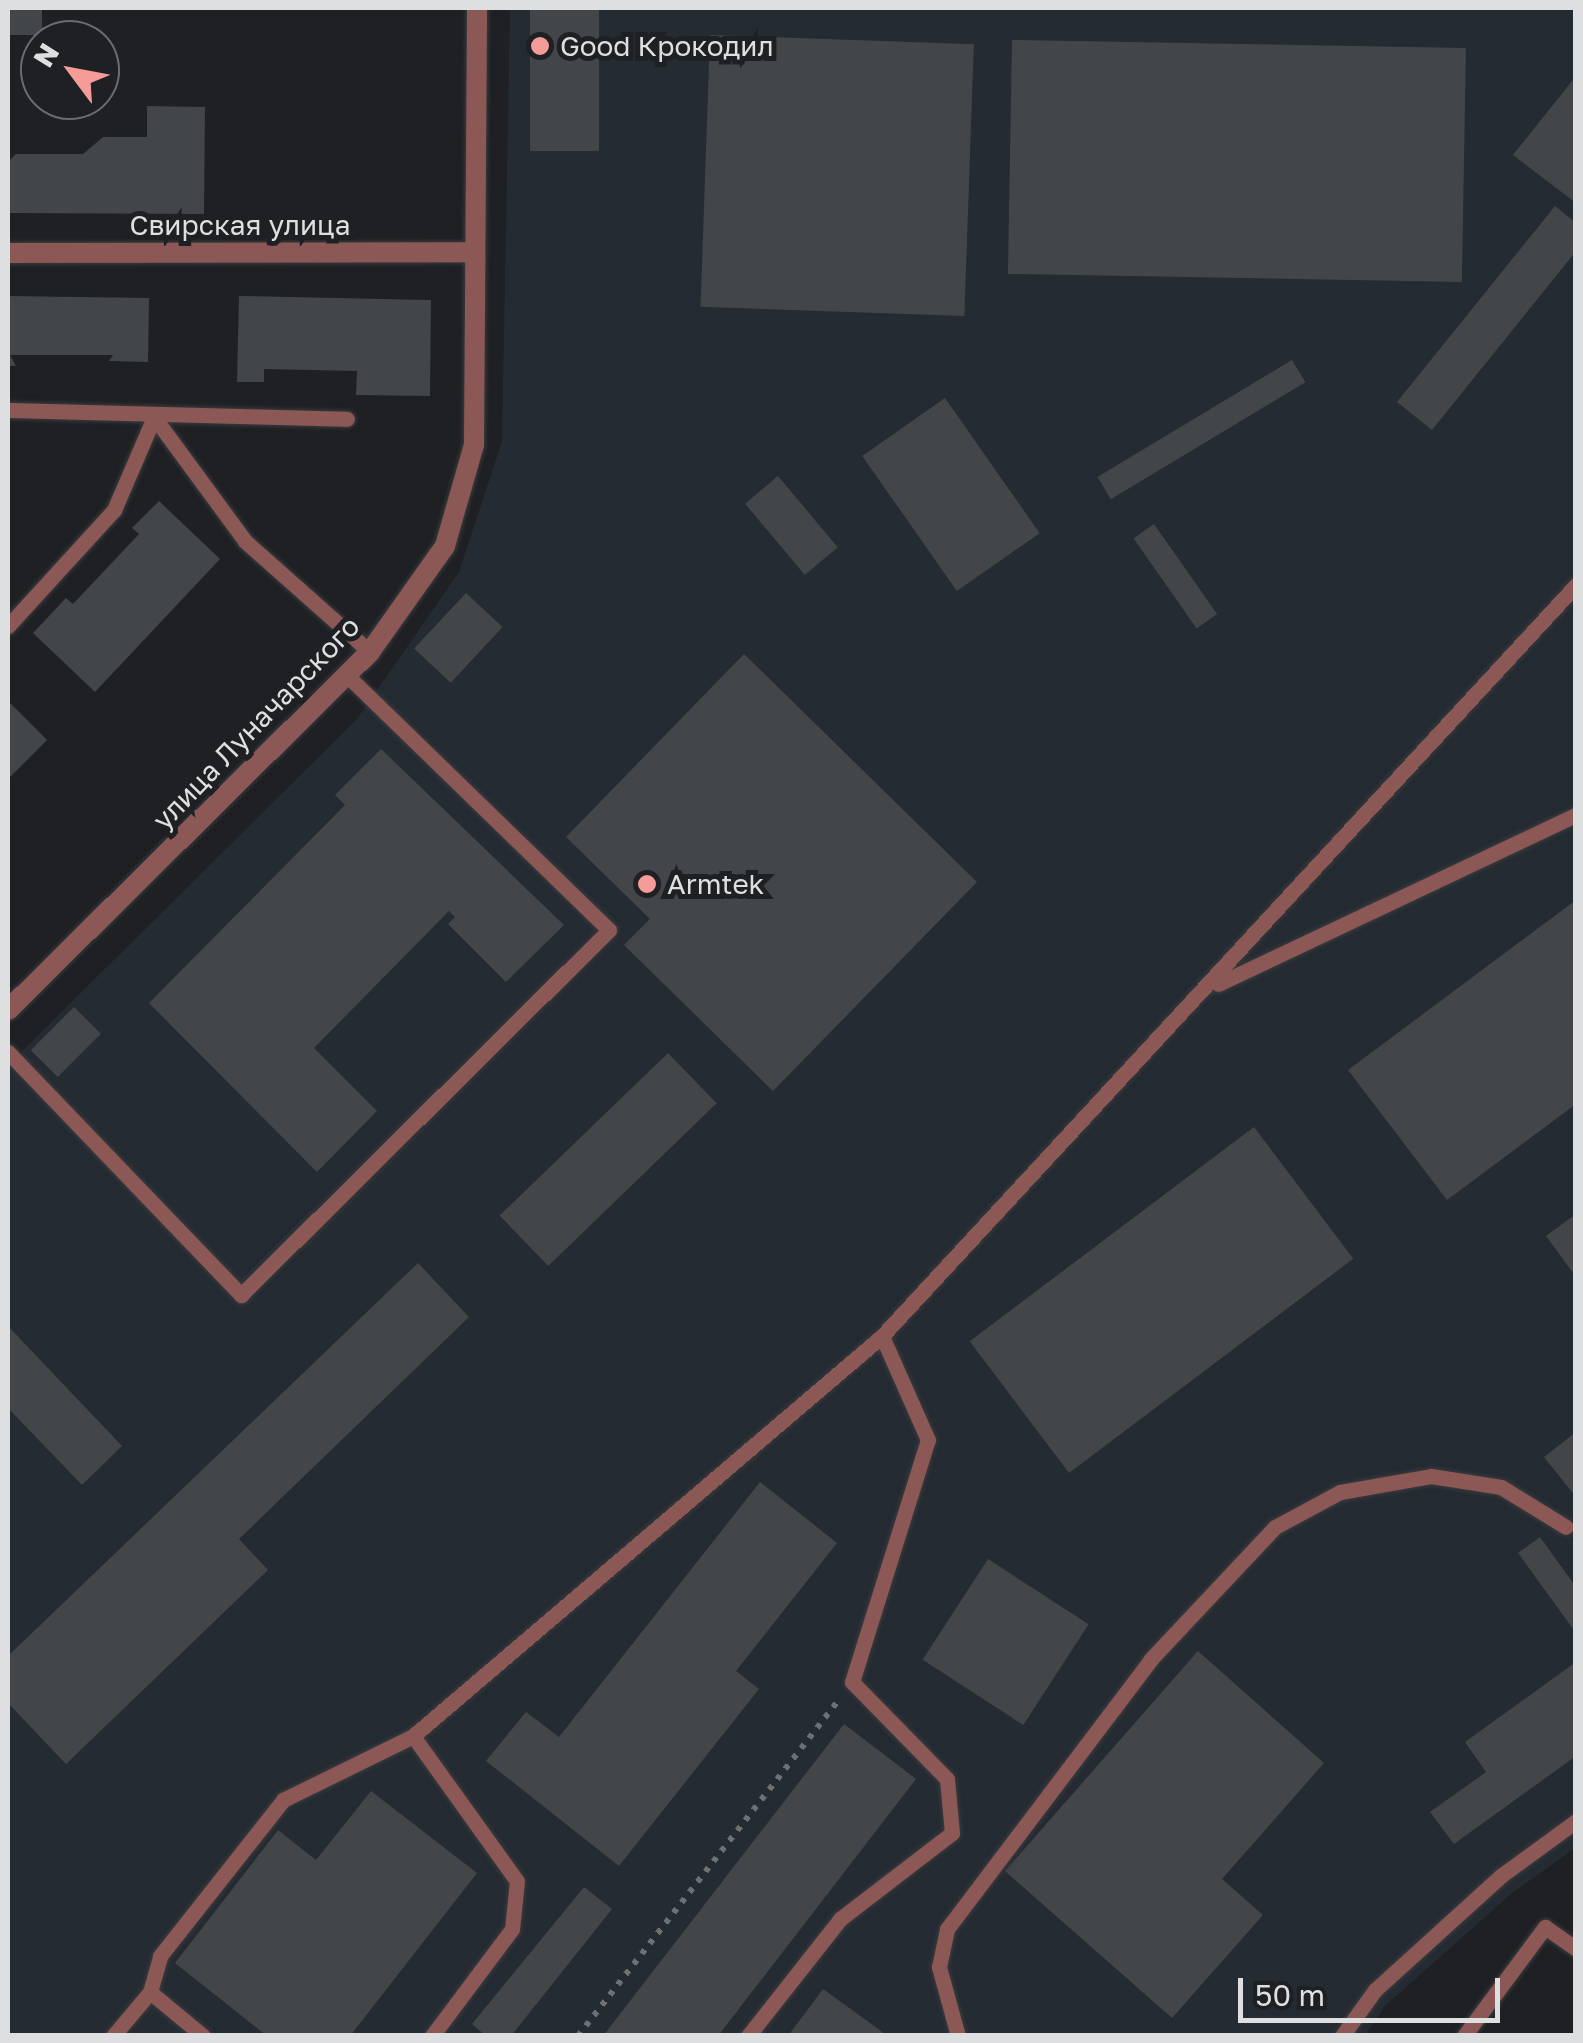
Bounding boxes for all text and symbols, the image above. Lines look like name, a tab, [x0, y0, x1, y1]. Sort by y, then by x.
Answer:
north arrow	[20, 20, 120, 120]
place label: Good Крокодил	[560, 29, 774, 63]
marker: Good Крокодил	[529, 35, 551, 57]
text: N	[26, 37, 65, 73]
street label: Свирская улица	[129, 208, 351, 242]
street label: улица Луначарского	[146, 609, 366, 837]
place label: Armtek	[667, 867, 764, 901]
marker: Armtek	[636, 873, 658, 895]
scale bar	[1243, 1958, 1506, 2020]
text: 50 m	[1255, 1977, 1325, 2013]

